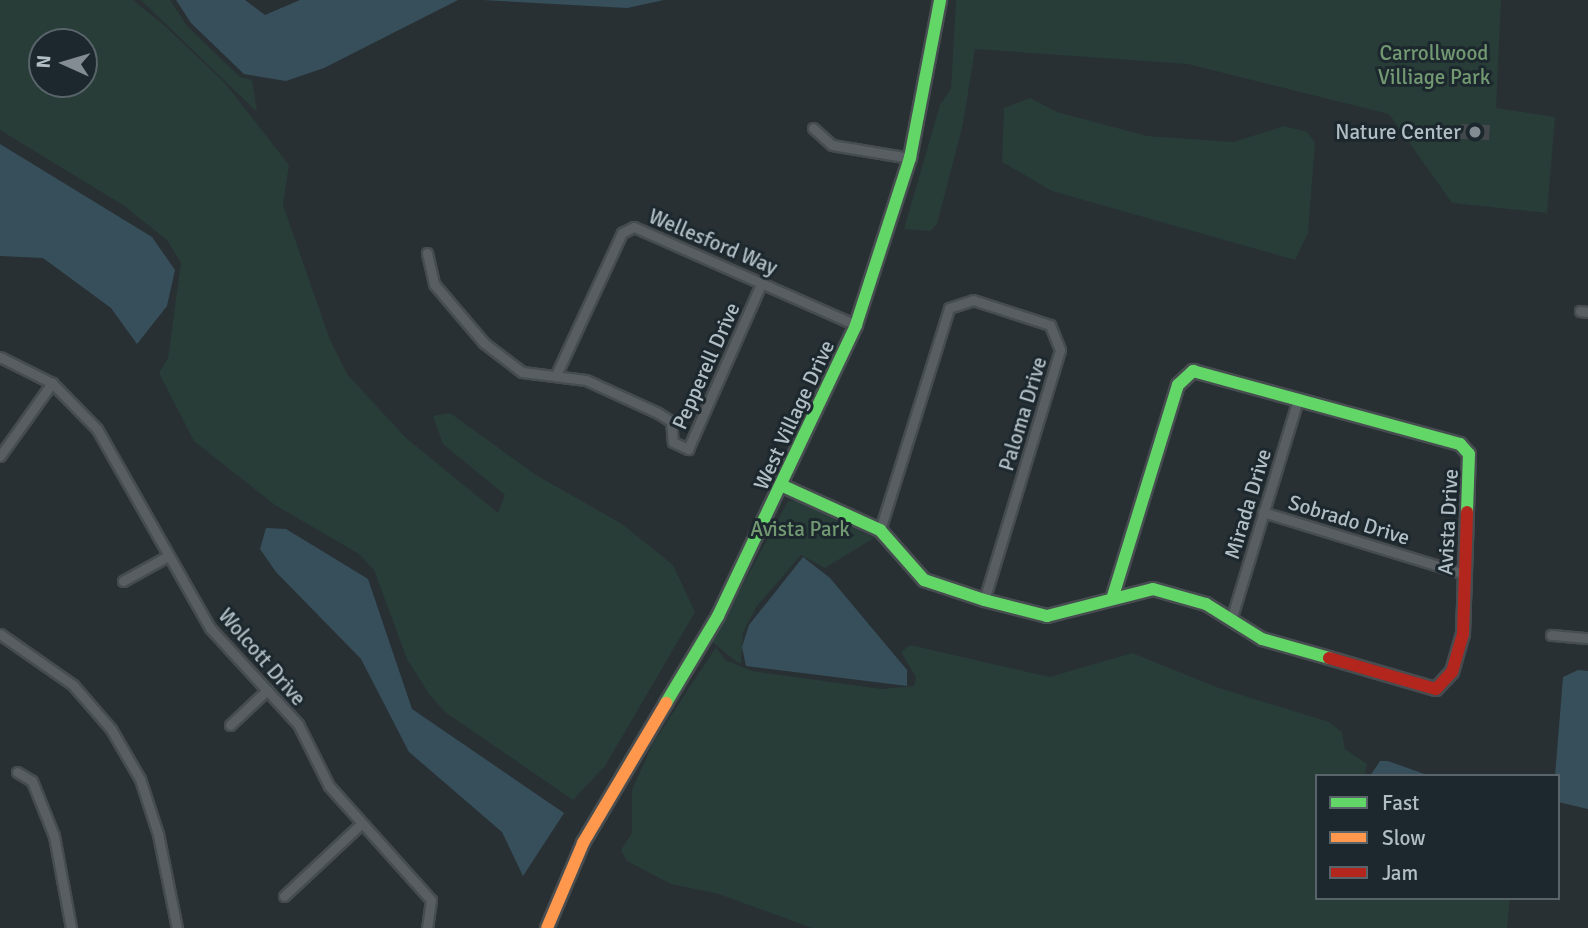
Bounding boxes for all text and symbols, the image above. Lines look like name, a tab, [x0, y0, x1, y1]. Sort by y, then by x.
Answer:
north arrow	[28, 28, 98, 98]
park label: Carrollwood Villiage Park	[1378, 40, 1490, 90]
text: N	[32, 54, 56, 69]
place label: Nature Center	[1335, 119, 1461, 145]
marker: Nature Center	[1467, 124, 1483, 140]
street label: Wellesford Way	[645, 204, 781, 280]
street label: Pepperell Drive	[667, 299, 745, 433]
street label: West Village Drive	[748, 336, 840, 494]
street label: Paloma Drive	[994, 354, 1052, 474]
street label: Mirada Drive	[1219, 446, 1277, 562]
street label: Avista Drive	[1433, 468, 1463, 576]
street label: Sobrado Drive	[1285, 490, 1413, 550]
park label: Avista Park	[750, 516, 850, 542]
street label: Wolcott Drive	[213, 603, 311, 711]
legend	[1315, 774, 1560, 900]
text: Fast	[1382, 790, 1419, 816]
text: Slow	[1382, 825, 1426, 851]
text: Jam	[1382, 860, 1418, 886]

